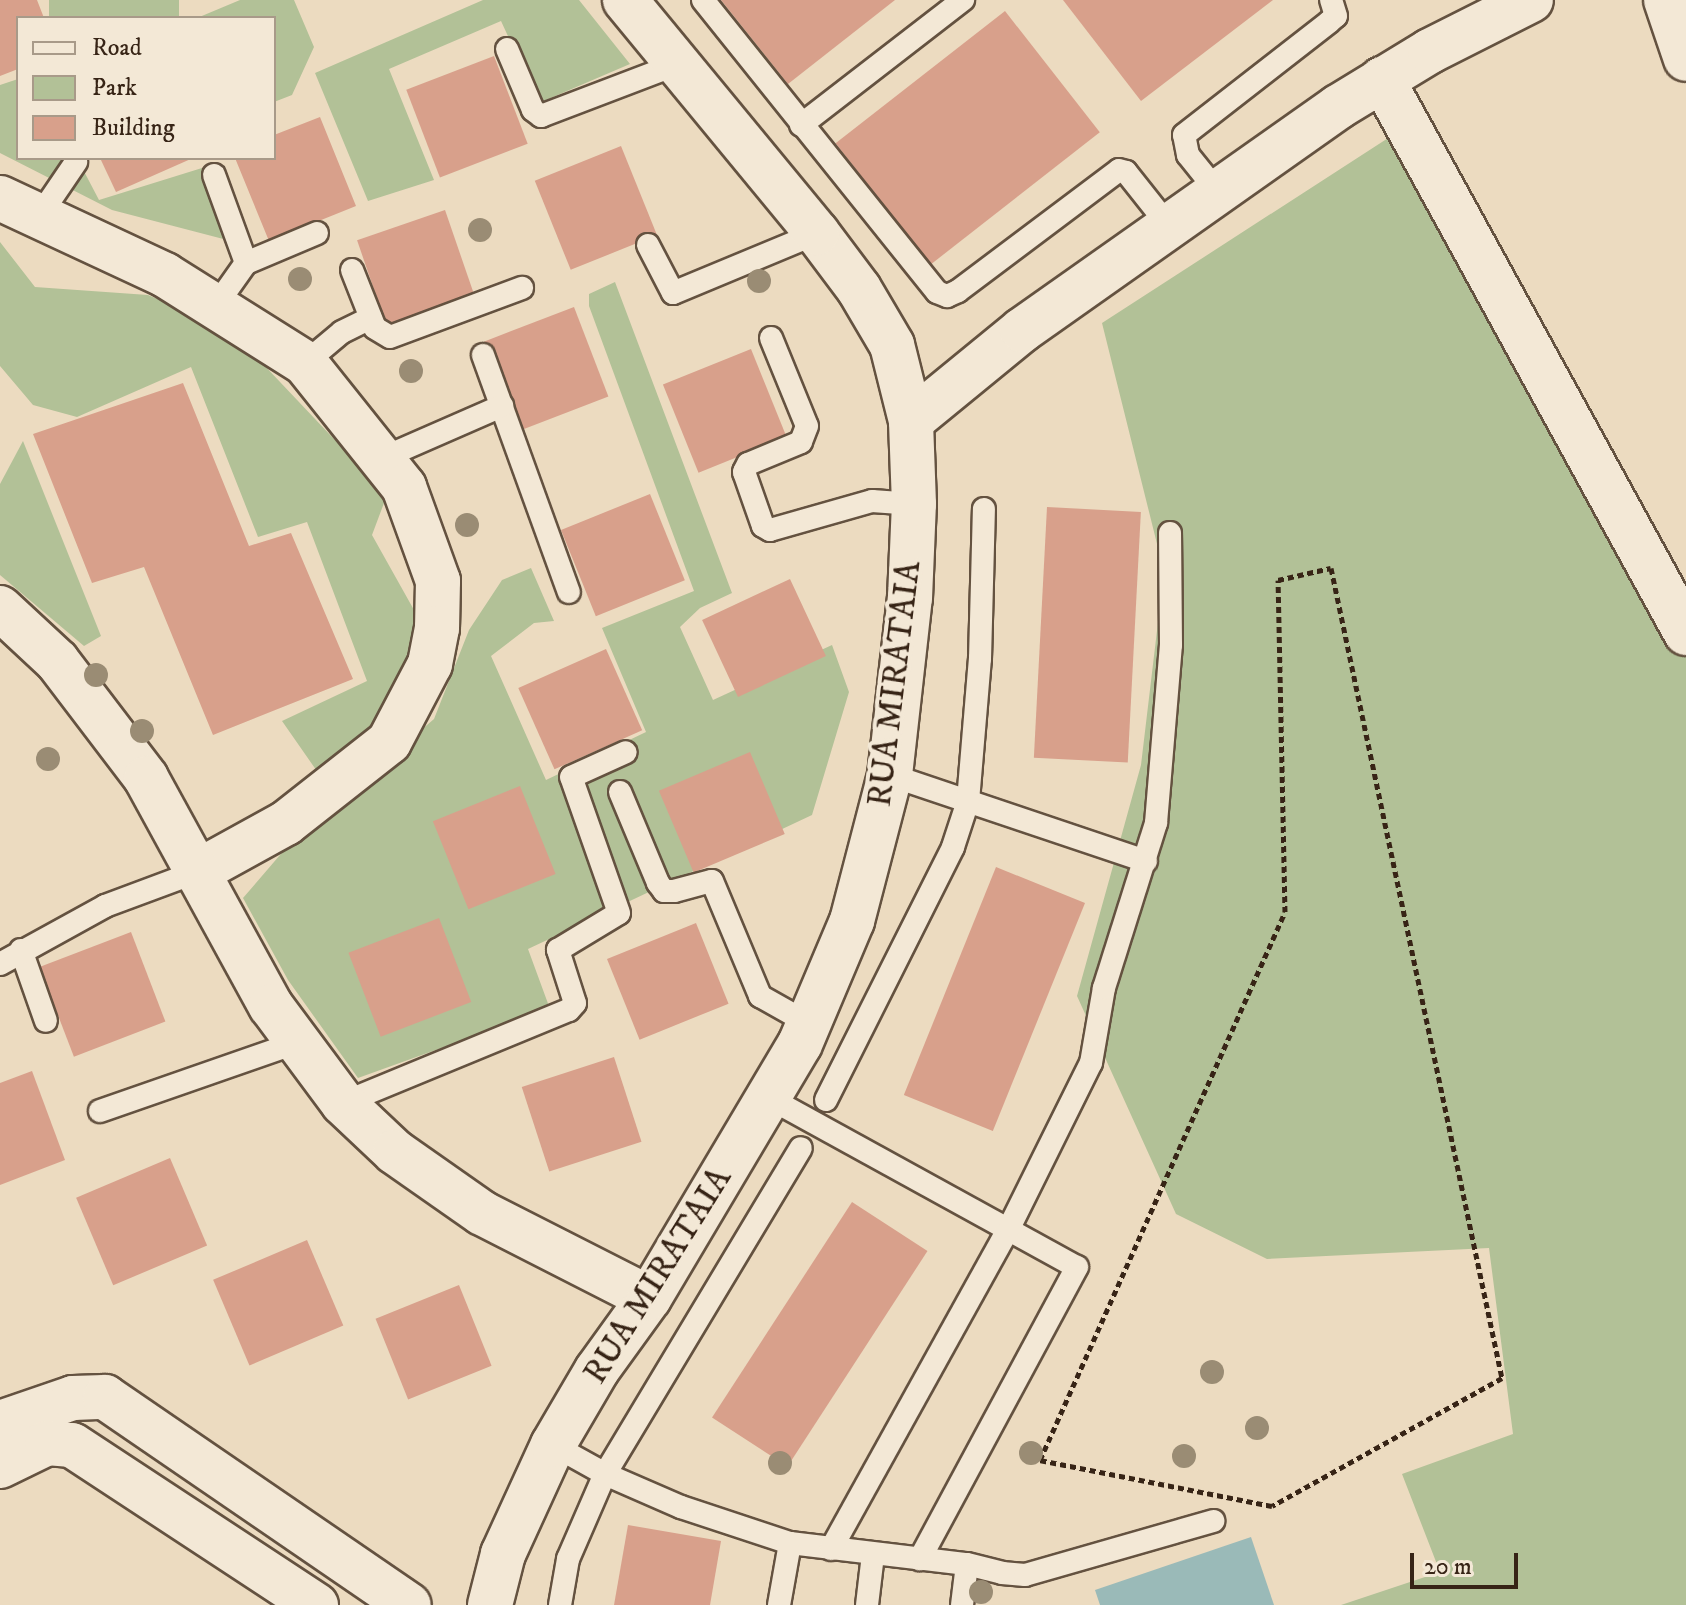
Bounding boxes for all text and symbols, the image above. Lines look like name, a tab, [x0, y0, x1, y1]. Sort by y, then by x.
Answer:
legend	[16, 16, 276, 160]
text: Road	[92, 33, 142, 63]
text: Park	[92, 73, 137, 103]
text: Building	[92, 113, 175, 143]
street label: RUA MIRATAIA	[860, 559, 930, 809]
street label: RUA MIRATAIA	[575, 1160, 741, 1392]
scale bar	[1414, 1537, 1522, 1587]
text: 20 m	[1424, 1552, 1472, 1582]

